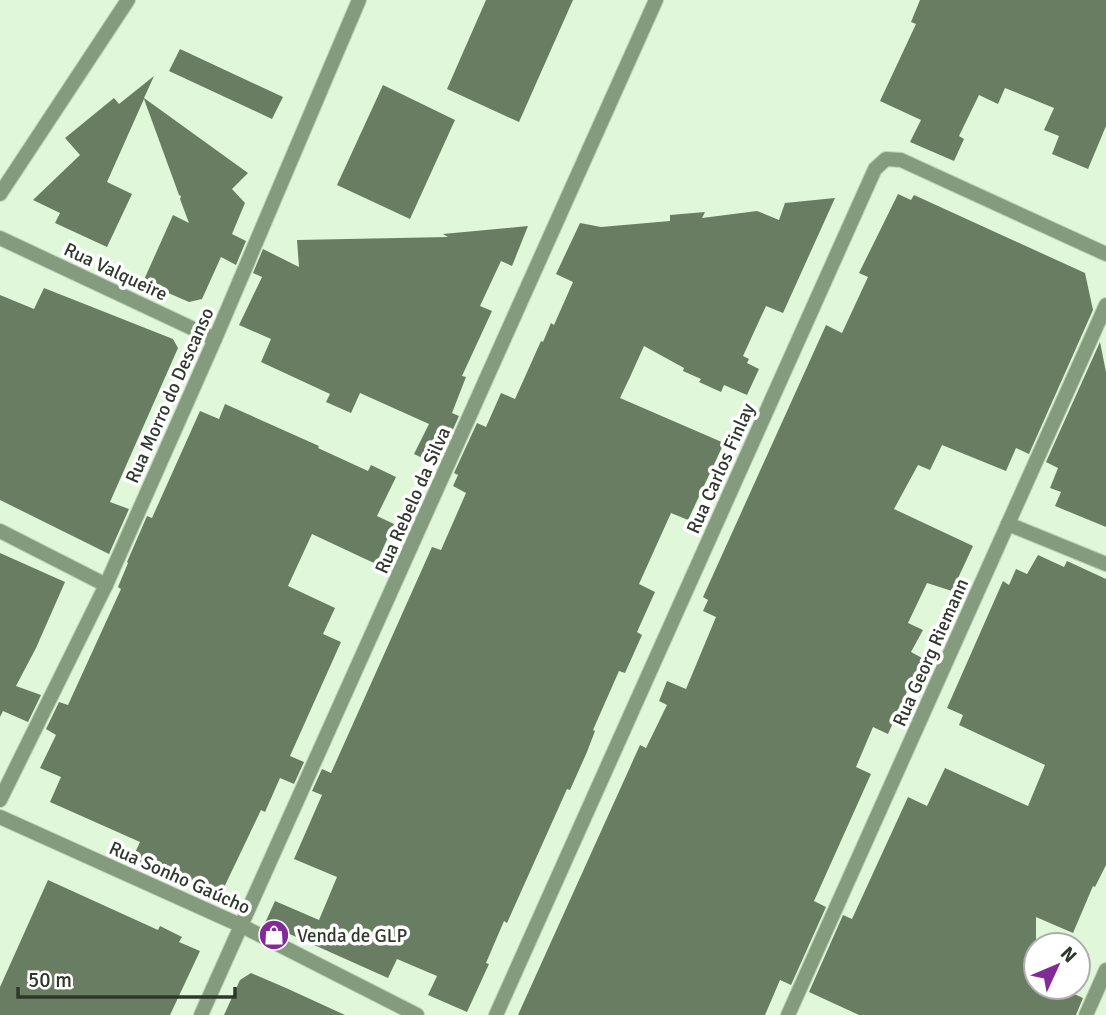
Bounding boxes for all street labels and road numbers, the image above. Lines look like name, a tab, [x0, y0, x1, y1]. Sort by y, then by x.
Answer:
street label: Rua Valqueire	[60, 237, 171, 306]
street label: Rua Morro do Descanso	[120, 304, 219, 487]
street label: Rua Carlos Finlay	[681, 399, 760, 537]
street label: Rua Rebelo da Silva	[370, 423, 456, 577]
street label: Rua Georg Riemann	[888, 575, 974, 730]
street label: Rua Sonho Gaúcho	[105, 836, 254, 920]

